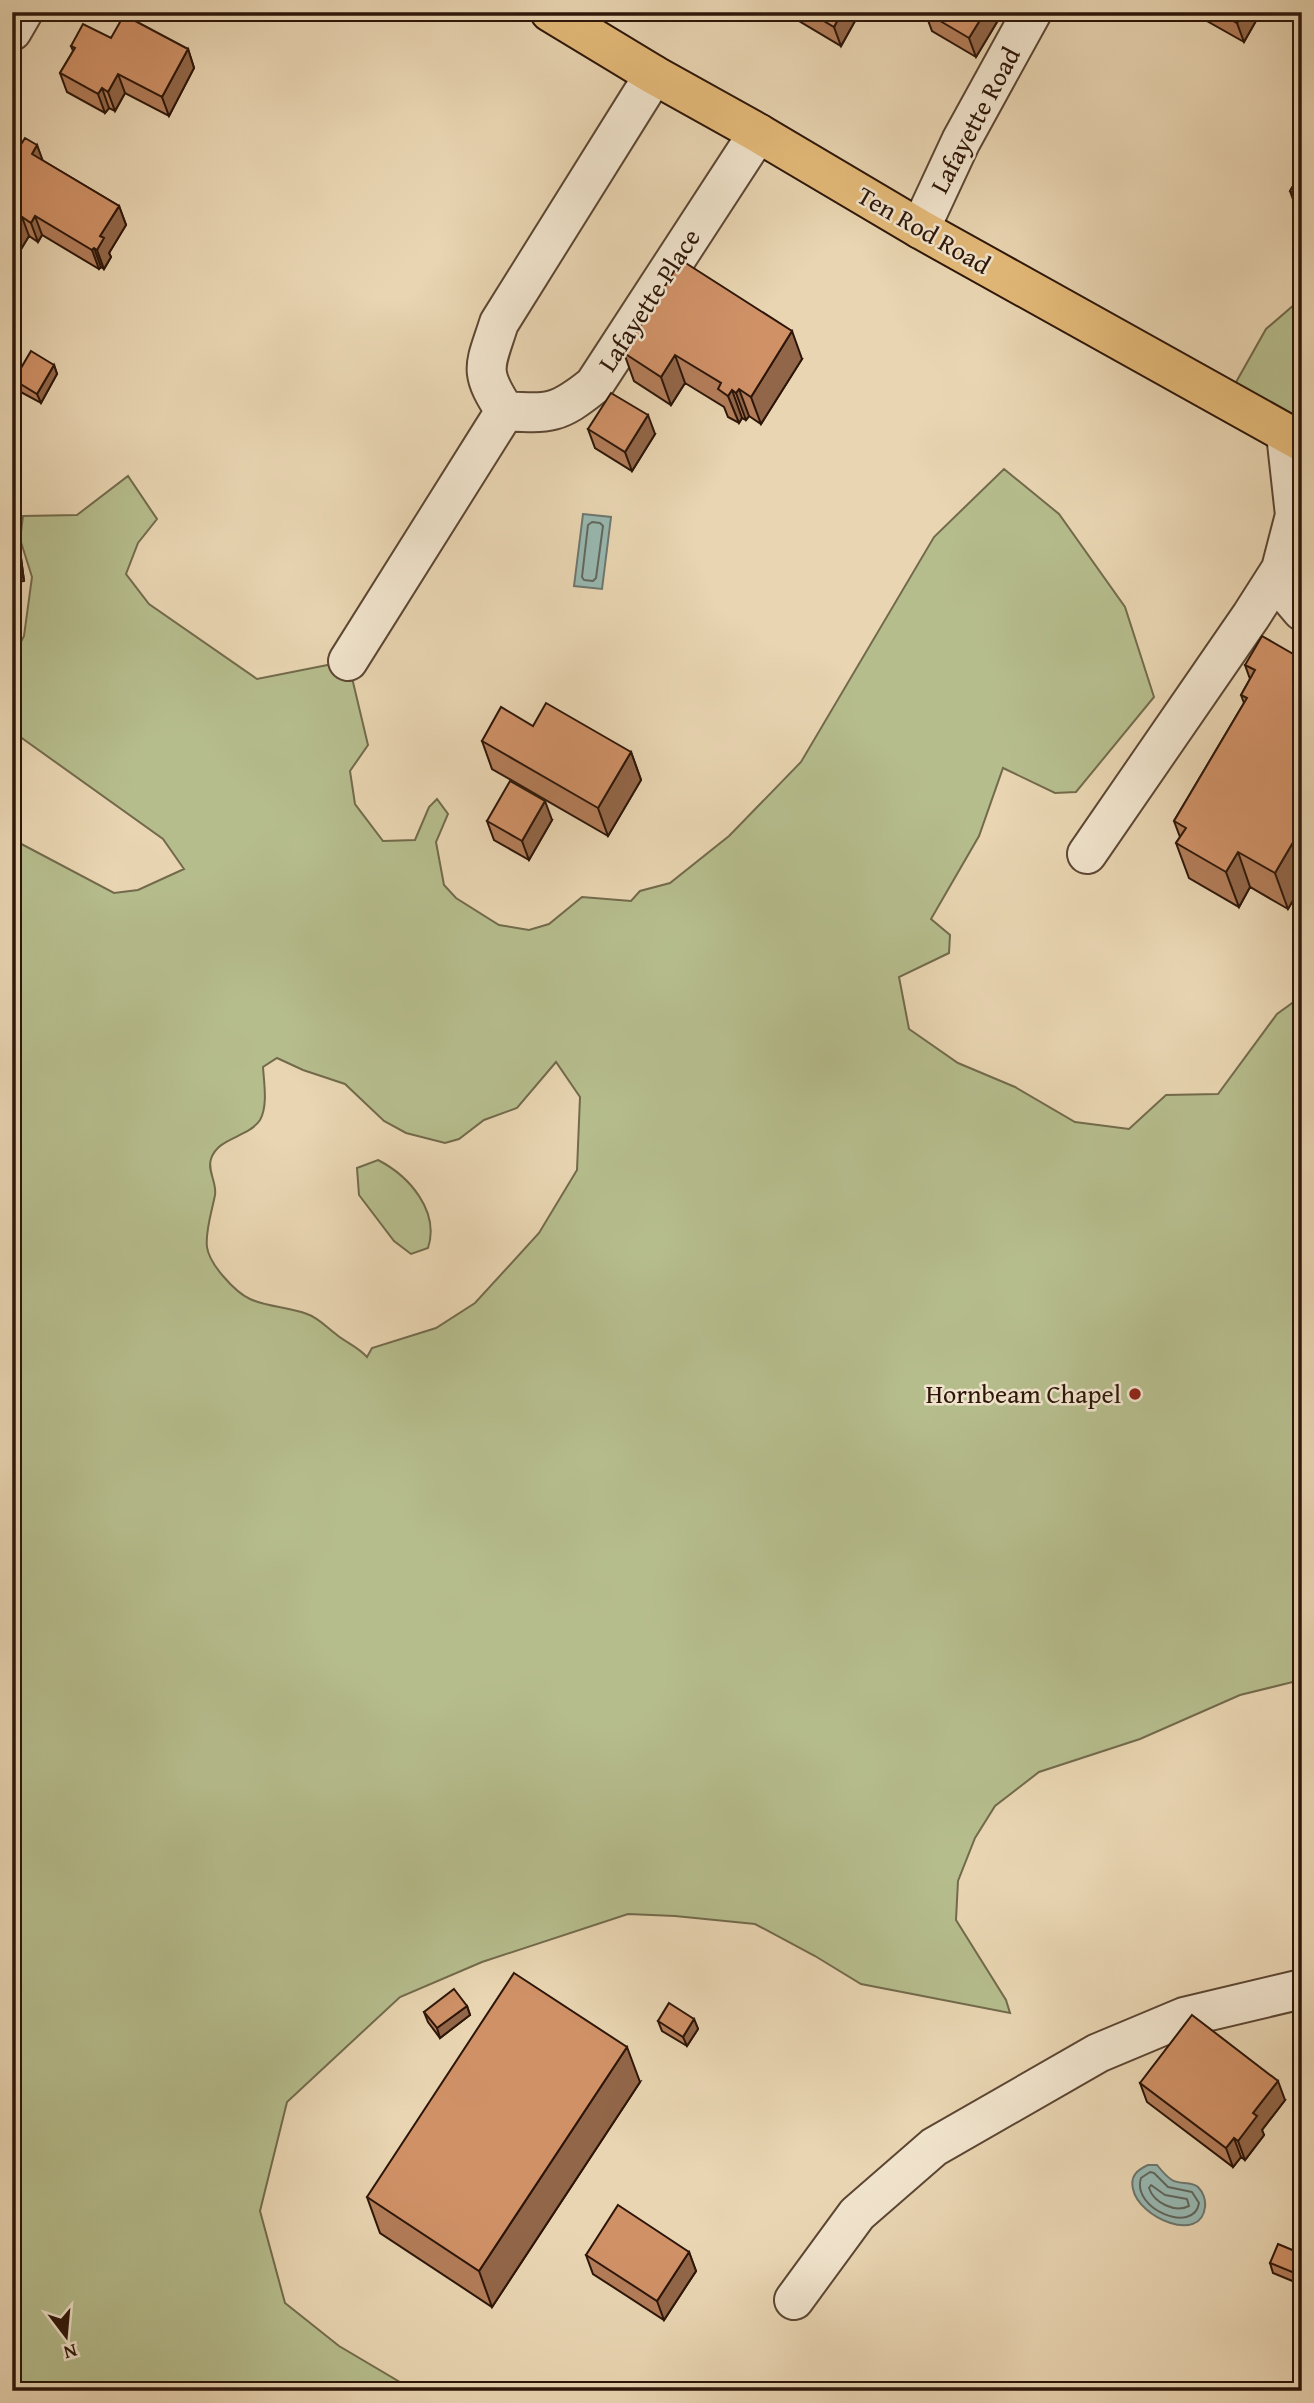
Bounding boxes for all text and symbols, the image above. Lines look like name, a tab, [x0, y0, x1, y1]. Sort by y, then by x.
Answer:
street label: Lafayette Road	[920, 39, 1030, 200]
street label: Ten Rod Road	[850, 176, 998, 284]
street label: Lafayette Place	[588, 220, 710, 379]
place label: Hornbeam Chapel	[926, 1374, 1121, 1413]
marker: Hornbeam Chapel	[1127, 1386, 1143, 1402]
north arrow	[32, 2302, 102, 2372]
text: N	[60, 2337, 81, 2368]

